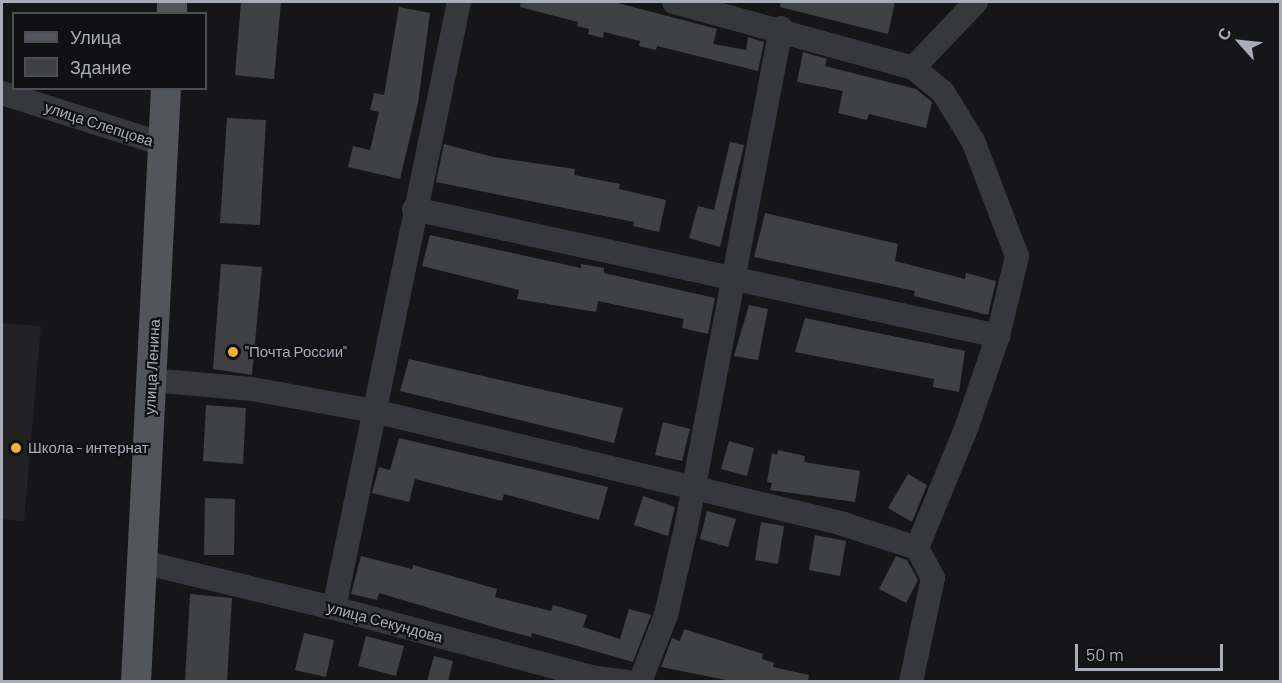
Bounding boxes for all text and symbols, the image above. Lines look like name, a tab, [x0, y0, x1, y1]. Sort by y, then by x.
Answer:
legend	[12, 12, 207, 90]
north arrow	[1210, 12, 1270, 72]
text: С	[1212, 24, 1235, 43]
text: Улица	[70, 26, 121, 48]
text: Здание	[70, 56, 131, 78]
street label: улица Слепцова	[42, 98, 156, 150]
street label: улица Ленина	[141, 319, 163, 415]
place label: "Почта России"	[245, 343, 347, 361]
marker: "Почта России"	[226, 345, 240, 359]
place label: Школа - интернат	[28, 439, 149, 457]
marker: Школа - интернат	[9, 441, 23, 455]
street label: улица Секундова	[325, 598, 445, 646]
scale bar	[1078, 632, 1226, 670]
text: 50 m	[1086, 643, 1124, 665]

